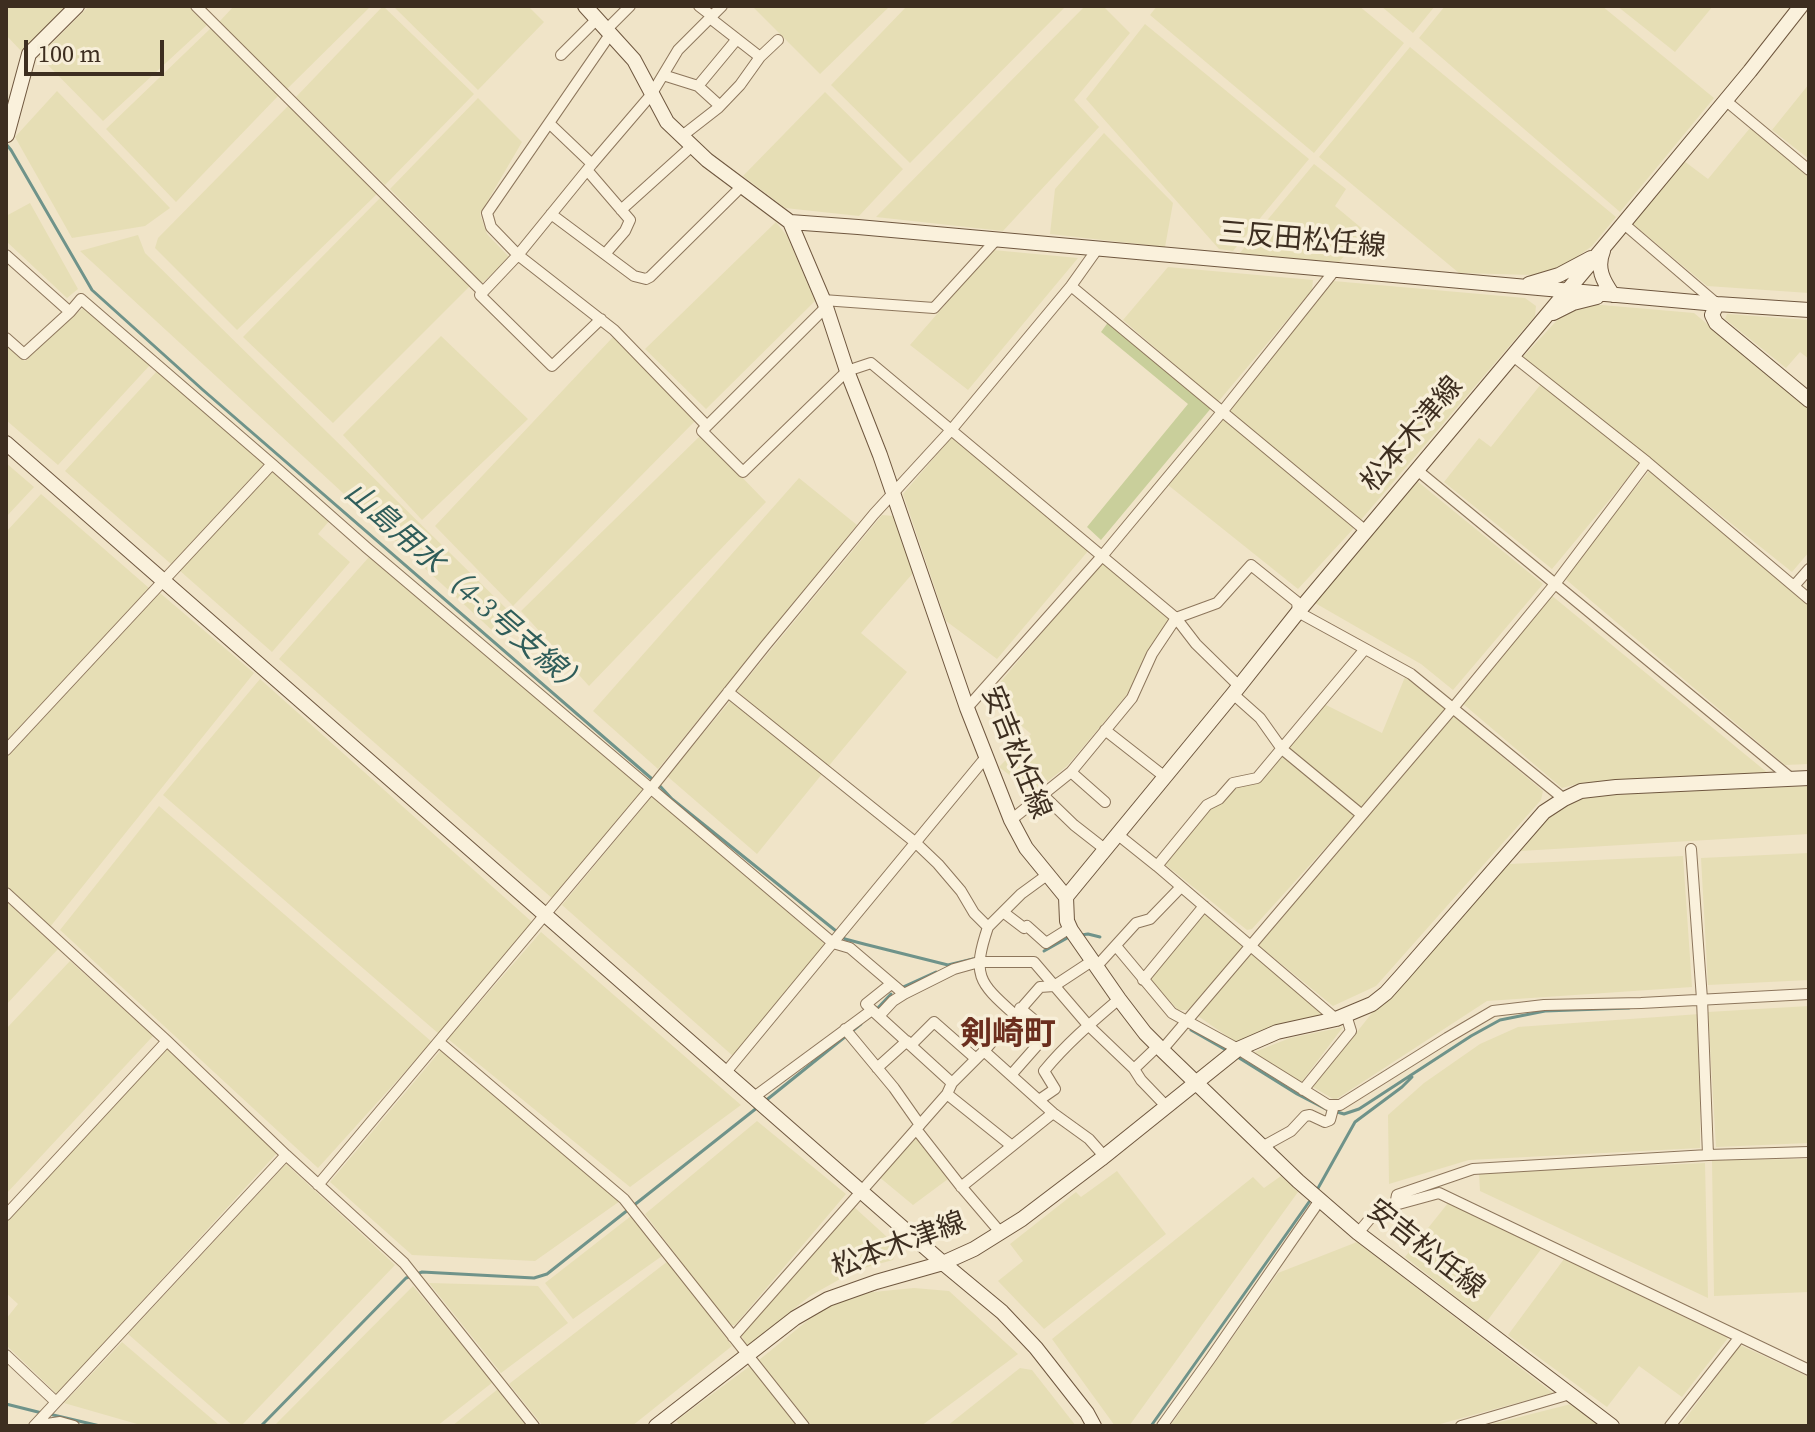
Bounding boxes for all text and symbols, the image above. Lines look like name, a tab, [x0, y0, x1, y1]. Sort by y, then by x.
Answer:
scale bar	[28, 24, 168, 74]
text: 100 m	[38, 37, 101, 70]
street label: 三反田松任線	[1217, 217, 1387, 265]
street label: 松本木津線	[1355, 371, 1471, 499]
water label: 山島用水（4-3号支線）	[336, 476, 594, 706]
street label: 安吉松任線	[973, 682, 1057, 824]
district label: 剣崎町	[960, 1017, 1056, 1055]
street label: 安吉松任線	[1359, 1194, 1491, 1306]
street label: 松本木津線	[827, 1206, 971, 1286]

